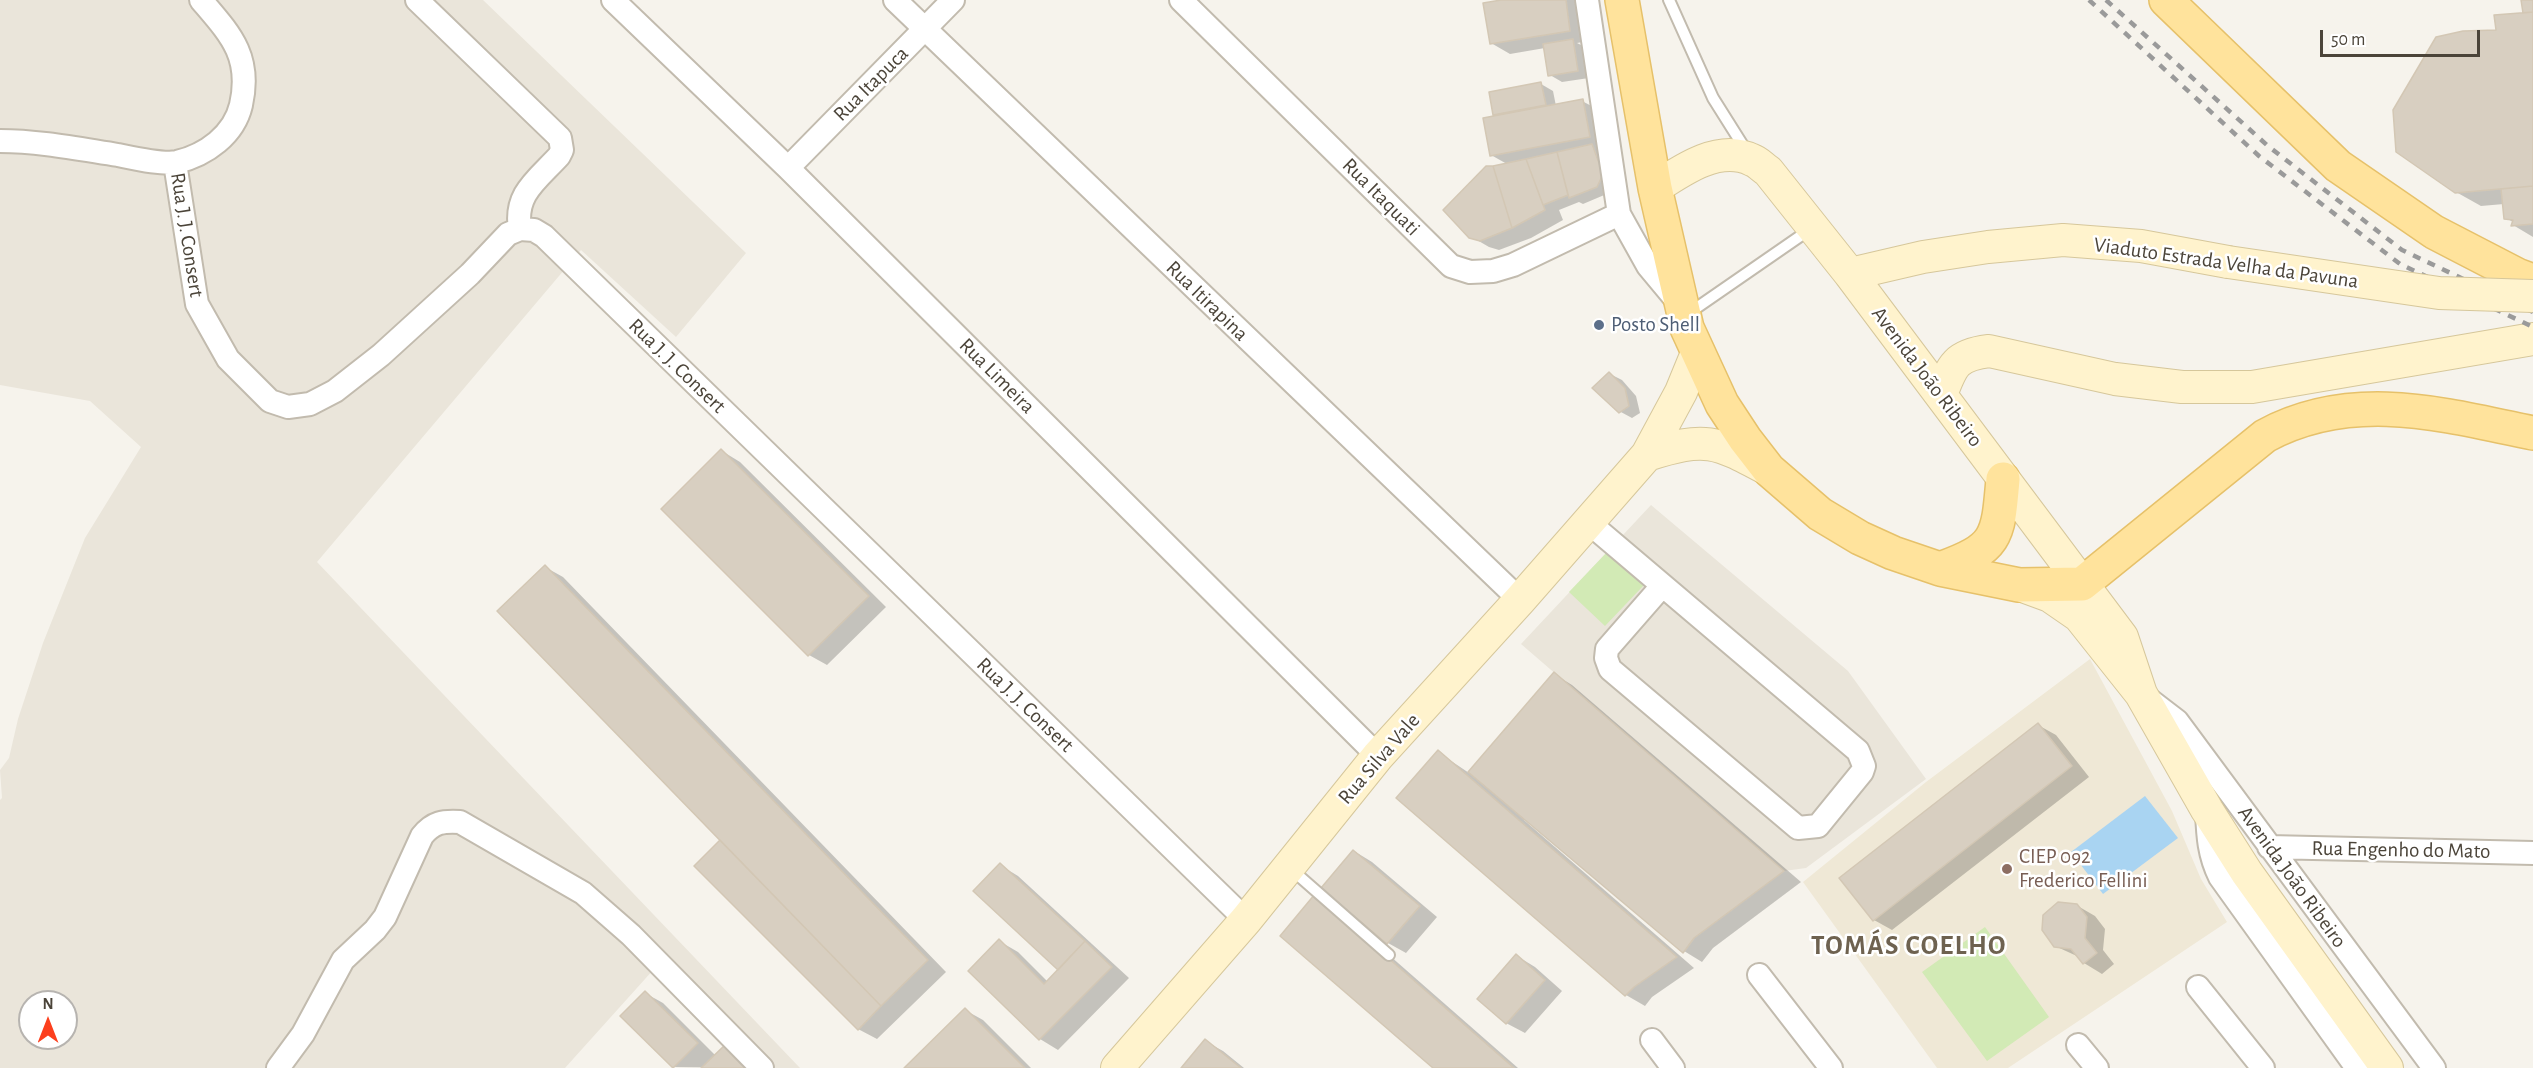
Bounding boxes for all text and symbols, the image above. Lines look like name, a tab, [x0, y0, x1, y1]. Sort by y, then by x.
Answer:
scale bar	[2323, 18, 2484, 56]
text: 50 m	[2331, 31, 2365, 49]
street label: Rua Itapuca	[828, 41, 914, 127]
street label: Rua Itaquati	[1337, 153, 1425, 241]
street label: Rua J. J. Consert	[165, 171, 209, 299]
street label: Viaduto Estrada Velha da Pavuna	[2092, 232, 2360, 294]
street label: Rua Itirapina	[1161, 256, 1253, 346]
street label: Avenida João Ribeiro	[1866, 302, 1988, 452]
place label: Posto Shell	[1611, 312, 1700, 338]
street label: Rua J. J. Consert	[623, 313, 731, 419]
marker: Posto Shell	[1592, 318, 1606, 332]
street label: Rua Limeira	[954, 333, 1040, 419]
street label: Rua J. J. Consert	[971, 652, 1079, 758]
street label: Rua Silva Vale	[1333, 708, 1425, 810]
street label: Avenida João Ribeiro	[2232, 801, 2352, 953]
street label: Rua Engenho do Mato	[2311, 836, 2491, 864]
place label: CIEP 092 Frederico Fellini	[2019, 844, 2147, 894]
marker: CIEP 092 Frederico Fellini	[2000, 862, 2014, 876]
district label: TOMÁS COELHO	[1811, 930, 2007, 962]
north arrow	[18, 990, 78, 1050]
text: N	[42, 996, 54, 1012]

